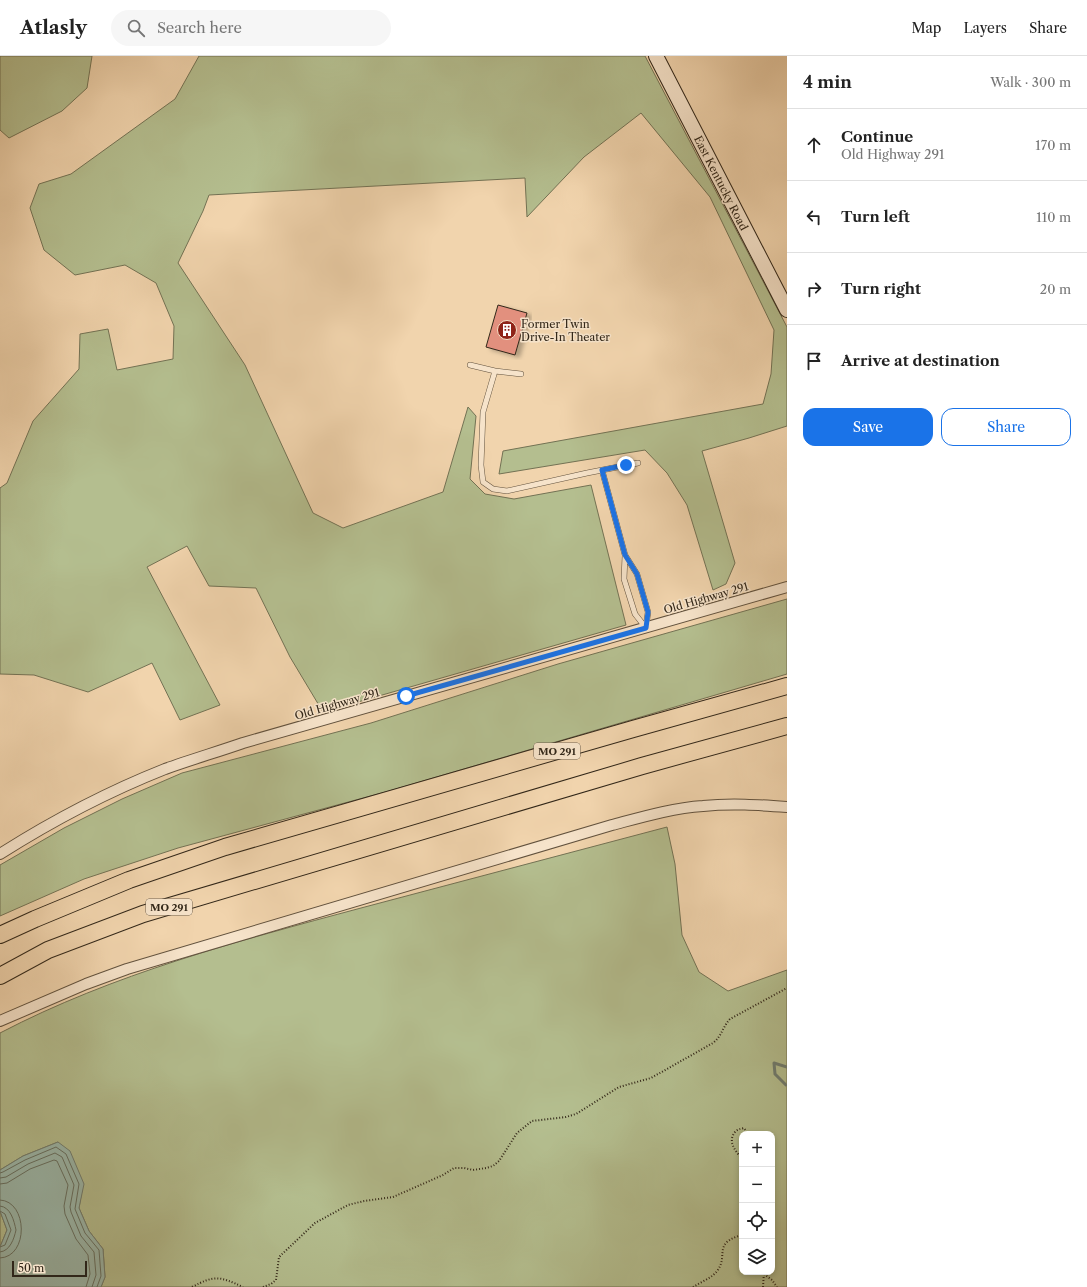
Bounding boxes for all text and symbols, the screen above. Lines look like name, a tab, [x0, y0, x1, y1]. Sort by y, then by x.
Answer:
search box	[111, 10, 391, 46]
text: Atlasly	[20, 16, 87, 39]
icon: search	[125, 17, 147, 39]
text: Search here	[157, 18, 242, 37]
text: Map	[911, 19, 941, 37]
text: Layers	[963, 19, 1007, 37]
text: Share	[1029, 19, 1067, 37]
text: 4 min	[803, 72, 852, 92]
text: Walk · 300 m	[990, 74, 1071, 90]
text: Continue	[841, 127, 913, 146]
street label: East Kentucky Road	[691, 133, 751, 233]
icon: ahead	[803, 134, 825, 156]
text: 170 m	[1035, 137, 1071, 153]
text: Old Highway 291	[841, 146, 944, 162]
icon: left	[803, 206, 825, 228]
text: Turn left	[841, 207, 910, 226]
text: 110 m	[1036, 209, 1071, 225]
icon: right	[803, 278, 825, 300]
text: Turn right	[841, 279, 921, 298]
text: 20 m	[1040, 281, 1071, 297]
place label: Former Twin Drive-In Theater	[521, 317, 610, 344]
building icon: Former Twin Drive-In Theater	[496, 319, 518, 341]
icon: arrive	[803, 350, 825, 372]
text: Arrive at destination	[841, 351, 1000, 370]
button: Save	[803, 408, 933, 446]
button: Share	[941, 408, 1071, 446]
route end	[617, 456, 635, 474]
street label: Old Highway 291	[662, 579, 750, 617]
street label: Old Highway 291	[293, 685, 381, 723]
route start	[397, 687, 415, 705]
road number: MO 291	[534, 743, 580, 759]
road number: MO 291	[146, 899, 192, 915]
map controls	[739, 1131, 775, 1275]
button: +	[739, 1131, 775, 1167]
button: −	[739, 1167, 775, 1203]
button: locate	[739, 1203, 775, 1239]
button: layers	[739, 1239, 775, 1275]
scale bar	[12, 1259, 87, 1278]
text: 50 m	[18, 1261, 44, 1275]

